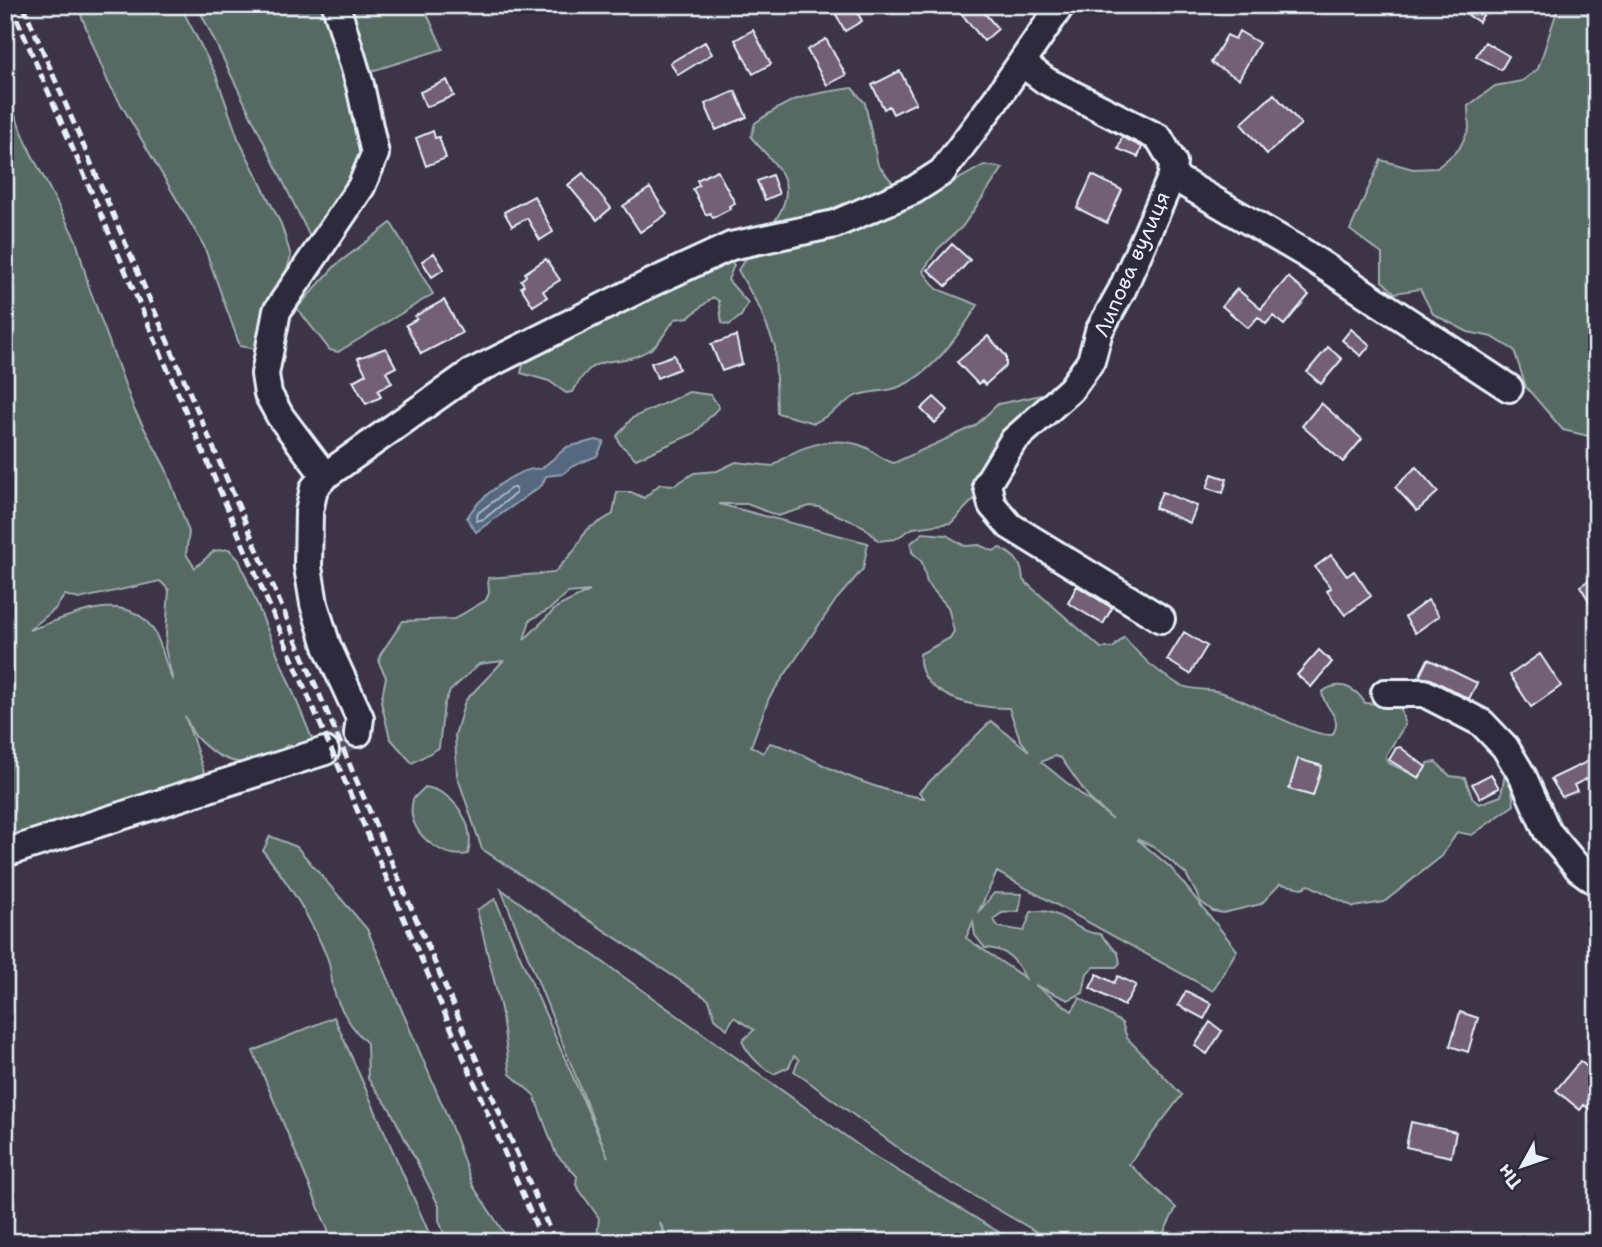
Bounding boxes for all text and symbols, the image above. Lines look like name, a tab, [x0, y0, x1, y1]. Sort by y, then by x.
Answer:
street label: Липова вулиця	[1087, 187, 1177, 341]
north arrow	[1486, 1132, 1556, 1202]
text: Пн	[1492, 1159, 1527, 1194]

